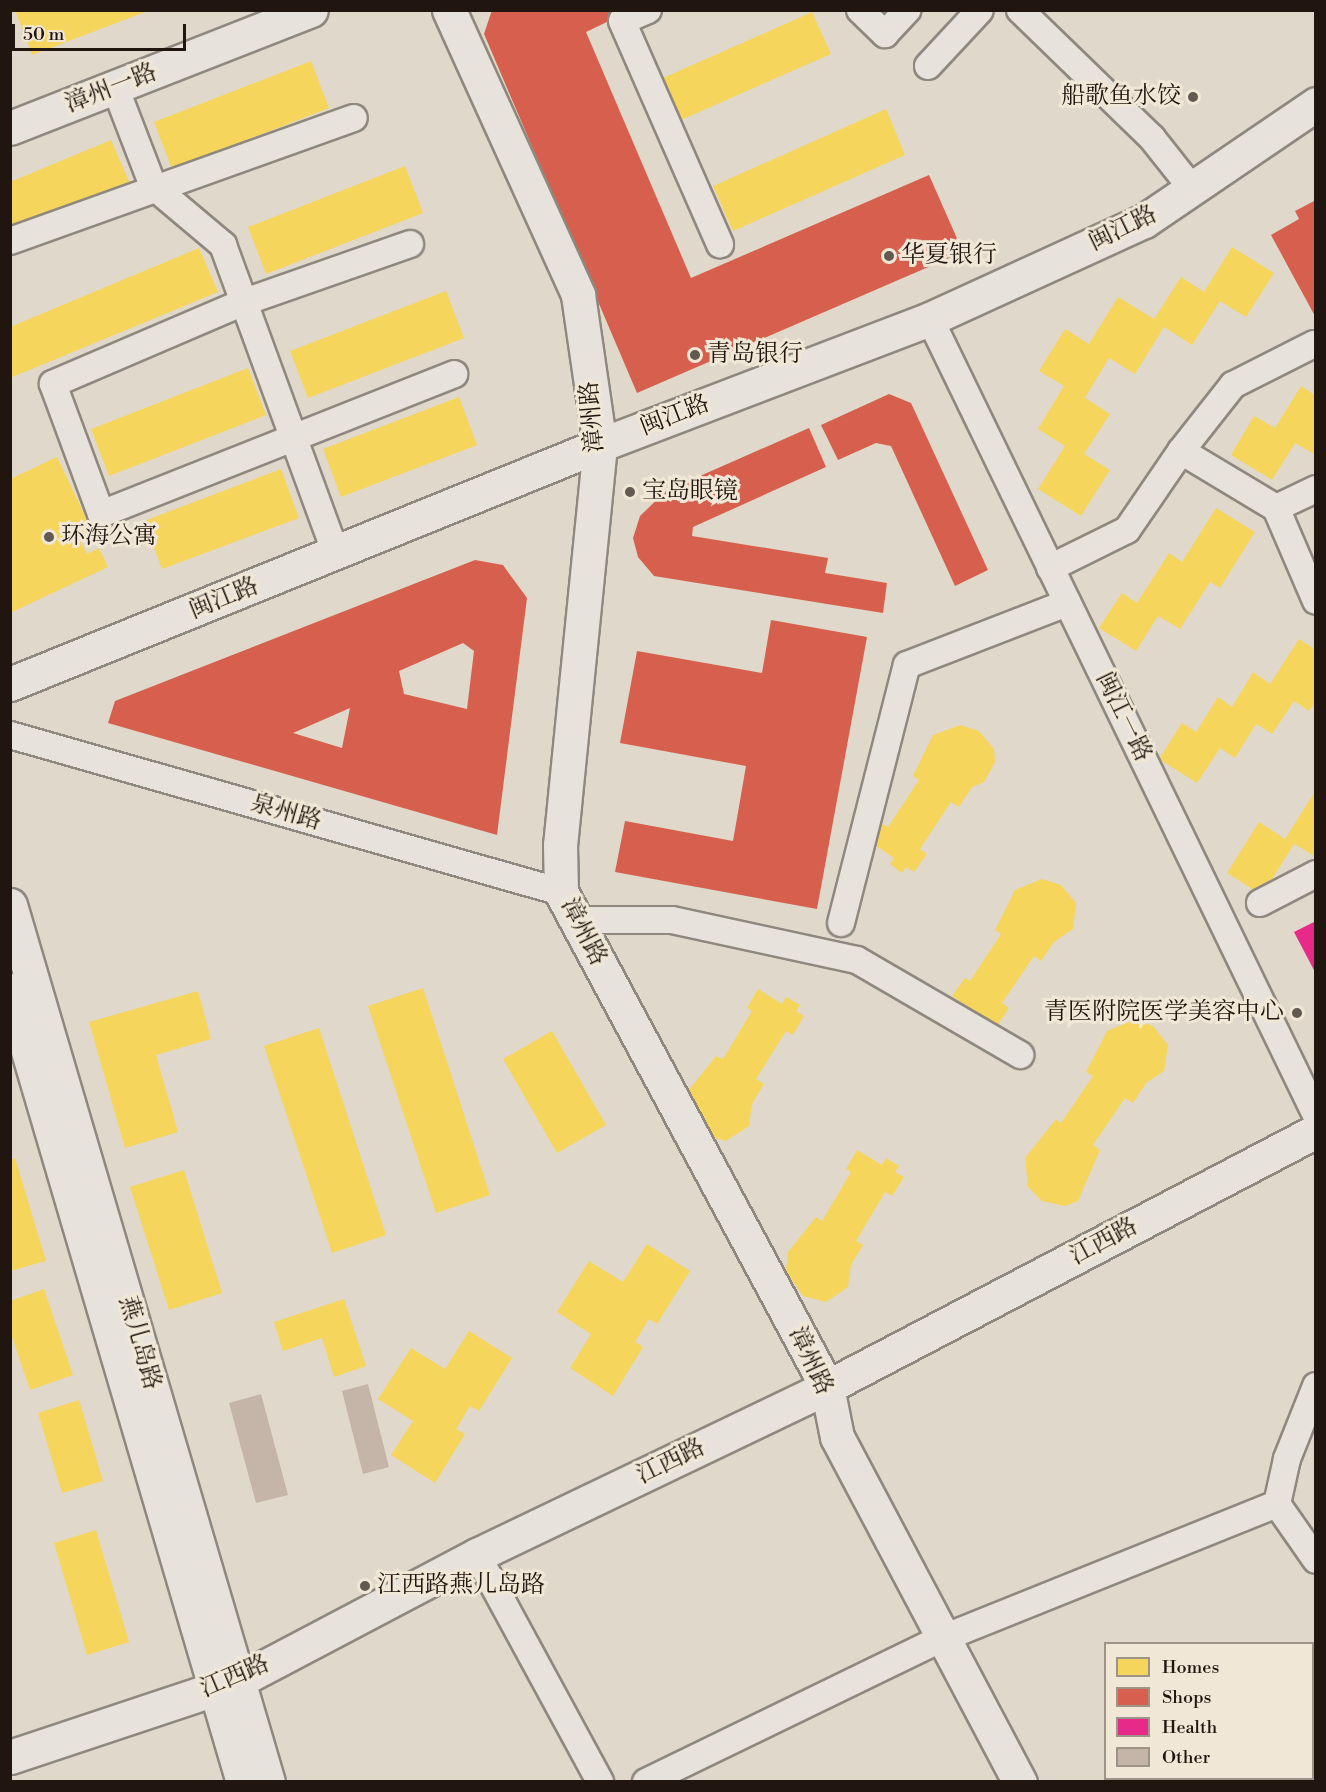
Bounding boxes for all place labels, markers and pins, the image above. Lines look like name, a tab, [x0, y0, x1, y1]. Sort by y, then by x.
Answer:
place label: 船歌鱼水饺	[1061, 83, 1181, 111]
marker: 船歌鱼水饺	[1186, 90, 1200, 104]
place label: 华夏银行	[901, 242, 997, 270]
marker: 华夏银行	[882, 249, 896, 263]
place label: 青岛银行	[707, 341, 803, 369]
marker: 青岛银行	[688, 348, 702, 362]
place label: 宝岛眼镜	[642, 478, 738, 506]
marker: 宝岛眼镜	[623, 485, 637, 499]
place label: 环海公寓	[61, 523, 157, 551]
marker: 环海公寓	[42, 530, 56, 544]
place label: 青医附院医学美容中心	[1044, 999, 1284, 1027]
marker: 青医附院医学美容中心	[1288, 1004, 1306, 1022]
place label: 江西路燕儿岛路	[377, 1572, 545, 1600]
marker: 江西路燕儿岛路	[358, 1579, 372, 1593]

